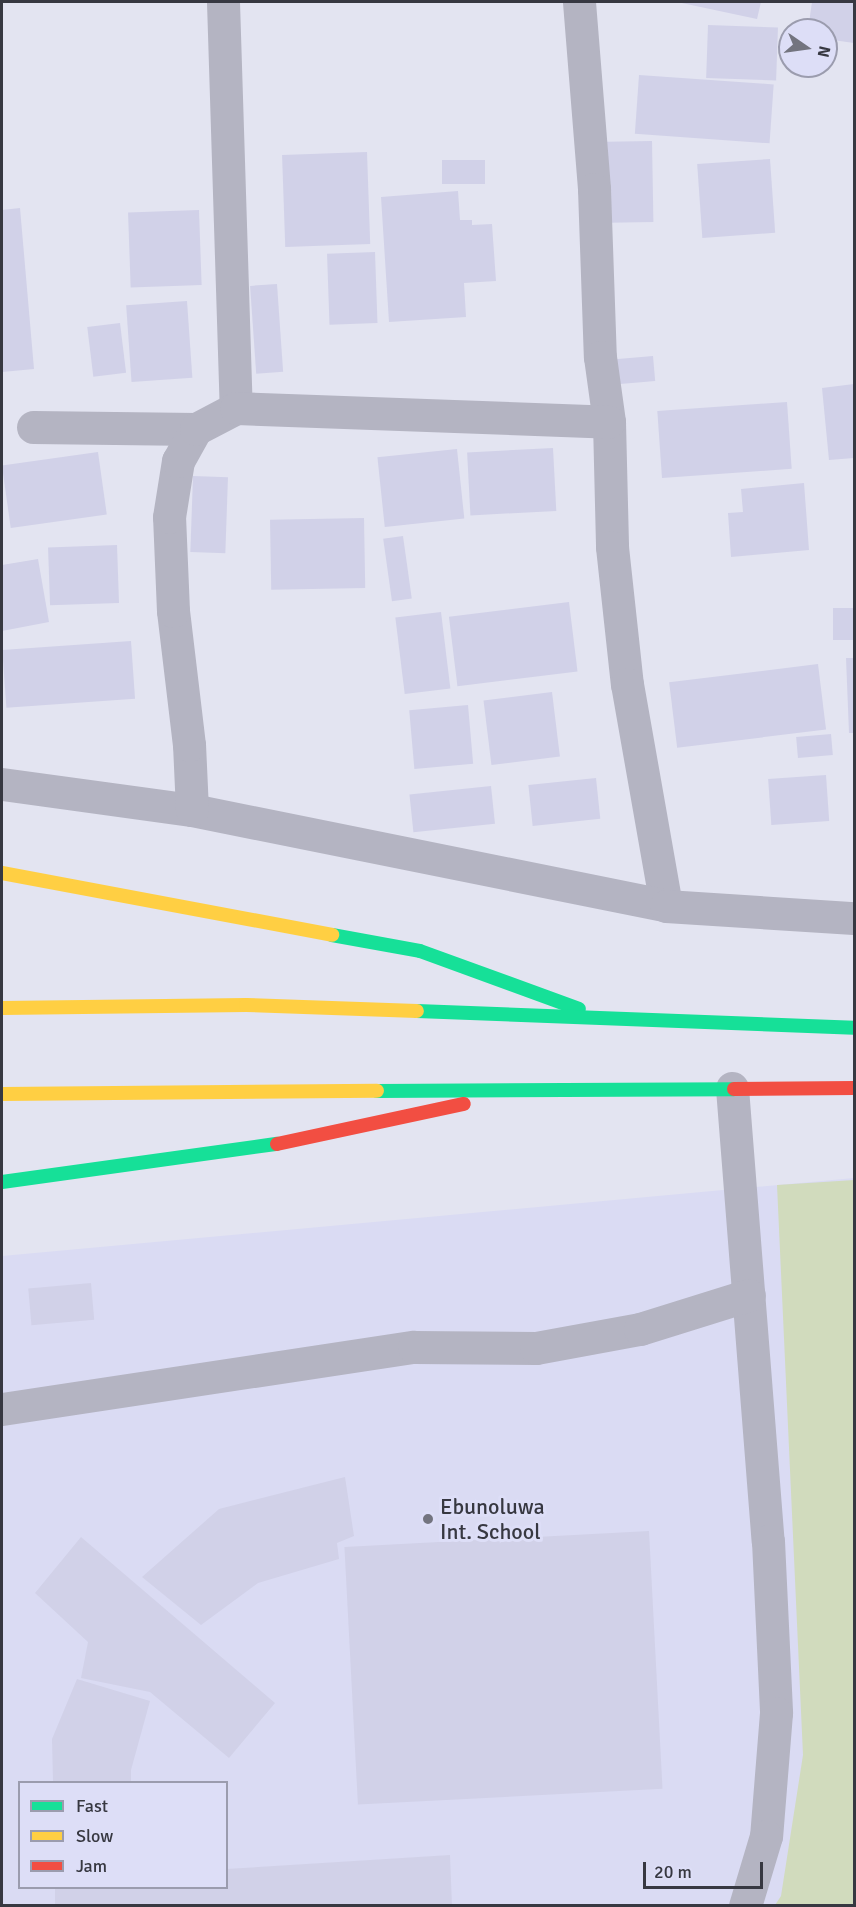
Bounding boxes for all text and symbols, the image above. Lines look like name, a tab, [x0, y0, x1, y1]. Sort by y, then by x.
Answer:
north arrow	[778, 18, 838, 78]
text: N	[813, 44, 835, 59]
place label: Ebunoluwa Int. School	[440, 1493, 545, 1544]
marker: Ebunoluwa Int. School	[421, 1512, 435, 1526]
legend	[18, 1781, 228, 1889]
text: Fast	[76, 1795, 108, 1817]
text: Slow	[76, 1825, 113, 1847]
scale bar	[646, 1850, 766, 1888]
text: Jam	[76, 1855, 107, 1877]
text: 20 m	[654, 1861, 692, 1883]

